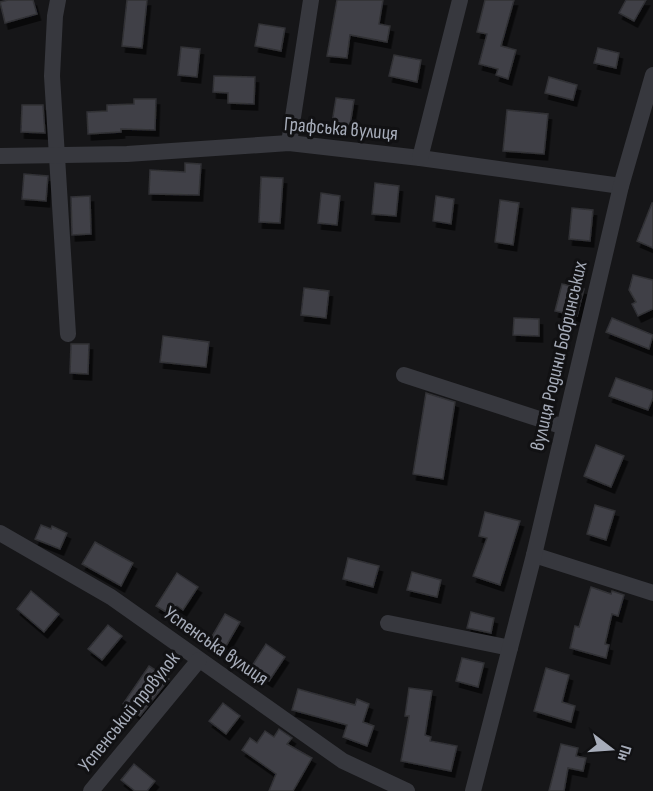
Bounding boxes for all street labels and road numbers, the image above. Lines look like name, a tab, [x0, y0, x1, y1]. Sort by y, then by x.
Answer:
street label: Графська вулиця	[283, 112, 399, 146]
street label: вулиця Родини Бобринських	[526, 258, 593, 453]
street label: Успенська вулиця	[159, 601, 273, 691]
street label: Успенський провулок	[73, 647, 185, 777]

